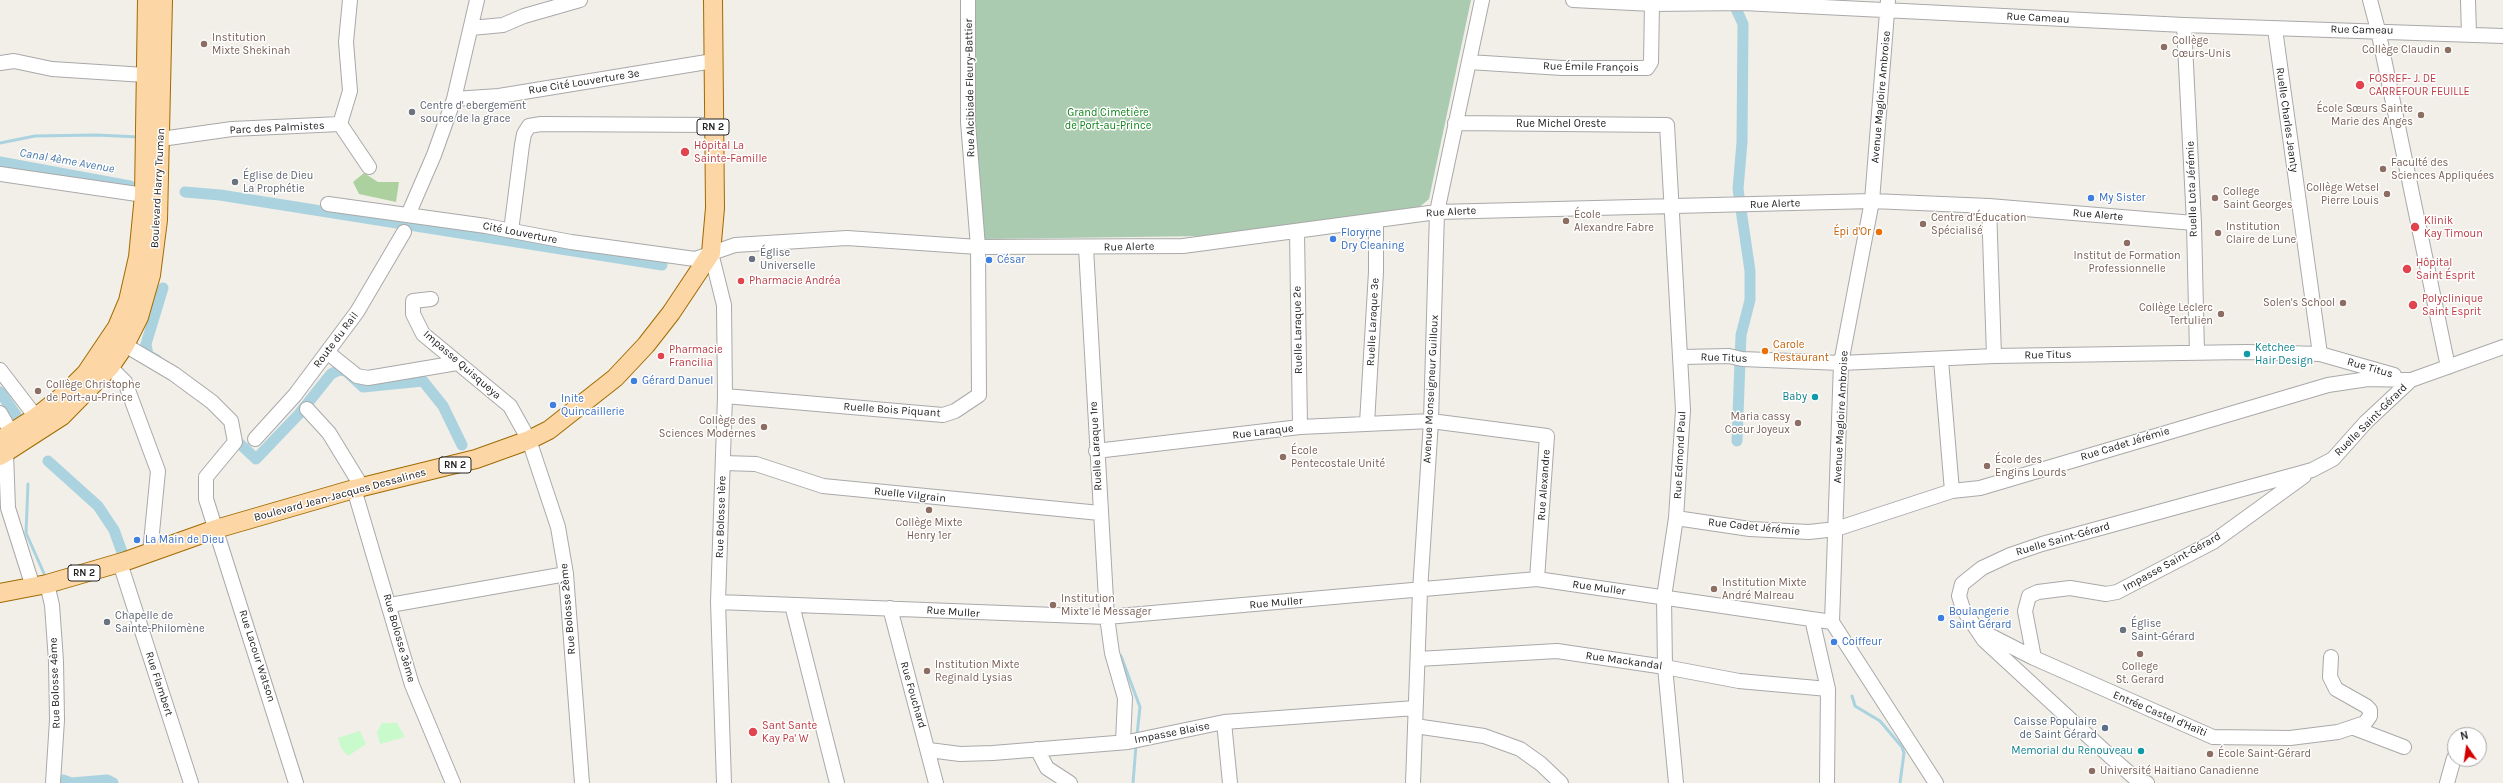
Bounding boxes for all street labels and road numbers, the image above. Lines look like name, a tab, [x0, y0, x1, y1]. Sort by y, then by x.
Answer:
street label: Rue Cameau	[2006, 10, 2070, 26]
street label: Rue Alcibiade Fleury-Battier	[962, 19, 978, 157]
street label: Rue Cameau	[2330, 23, 2394, 37]
street label: Avenue Magloire Ambroise	[1869, 30, 1893, 164]
street label: Rue Émile François	[1543, 60, 1639, 74]
street label: Rue Cité Louverture 3e	[528, 67, 640, 97]
street label: Ruelle Charles Jeanty	[2273, 67, 2301, 173]
street label: Rue Michel Oreste	[1516, 117, 1606, 131]
street label: Parc des Palmistes	[229, 119, 325, 137]
road number: RN 2	[697, 119, 729, 135]
street label: Boulevard Harry Truman	[148, 128, 168, 248]
street label: Ruelle Lota Jérémie	[2184, 141, 2200, 237]
street label: Rue Alerte	[1750, 197, 1800, 211]
street label: Rue Alerte	[1425, 204, 1477, 220]
street label: Rue Alerte	[2072, 206, 2124, 224]
street label: Cité Louverture	[482, 219, 558, 247]
street label: Rue Alerte	[1104, 240, 1154, 254]
street label: Ruelle Laraque 3e	[1364, 278, 1382, 366]
street label: Ruelle Laraque 2e	[1291, 286, 1305, 374]
street label: Route du Rail	[311, 309, 361, 371]
street label: Avenue Monseigneur Guilloux	[1421, 314, 1441, 464]
street label: Impasse Quisqueya	[421, 328, 503, 402]
street label: Rue Titus	[2024, 348, 2072, 362]
street label: Avenue Magloire Ambroise	[1831, 350, 1851, 484]
street label: Rue Titus	[1700, 351, 1748, 365]
street label: Rue Titus	[2346, 355, 2394, 381]
street label: Ruelle Saint-Gérard	[2332, 381, 2410, 459]
street label: Ruelle Bois Piquant	[843, 400, 941, 420]
street label: Ruelle Laraque 1re	[1087, 401, 1105, 491]
street label: Rue Edmond Paul	[1671, 411, 1689, 499]
street label: Rue Laraque	[1232, 422, 1294, 442]
street label: Rue Cadet Jérémie	[2079, 424, 2171, 464]
street label: Rue Alexandre	[1535, 449, 1553, 521]
road number: RN 2	[439, 457, 471, 473]
street label: Boulevard Jean-Jacques Dessalines	[252, 466, 428, 524]
street label: Rue Bolosse 1ère	[713, 476, 729, 558]
street label: Ruelle Vilgrain	[873, 485, 947, 505]
street label: Rue Cadet Jérémie	[1707, 516, 1801, 538]
street label: Ruelle Saint-Gérard	[2014, 519, 2112, 559]
street label: Impasse Saint-Gérard	[2121, 530, 2223, 594]
street label: Rue Bolosse 2ème	[557, 563, 579, 655]
road number: RN 2	[68, 565, 100, 581]
street label: Rue Muller	[1572, 578, 1626, 598]
street label: Rue Bolosse 3ème	[380, 592, 418, 684]
street label: Rue Muller	[1249, 594, 1303, 612]
street label: Rue Muller	[926, 604, 980, 620]
street label: Rue Lacour Watson	[236, 608, 278, 704]
street label: Rue Bolosse 4ème	[47, 637, 63, 729]
street label: Rue Mackandal	[1585, 649, 1663, 673]
street label: Rue Flambert	[142, 650, 176, 718]
street label: Rue Fouchard	[897, 660, 929, 730]
street label: Entrée Castel d'Haïti	[2111, 688, 2209, 740]
street label: Impasse Blaise	[1133, 719, 1211, 747]

